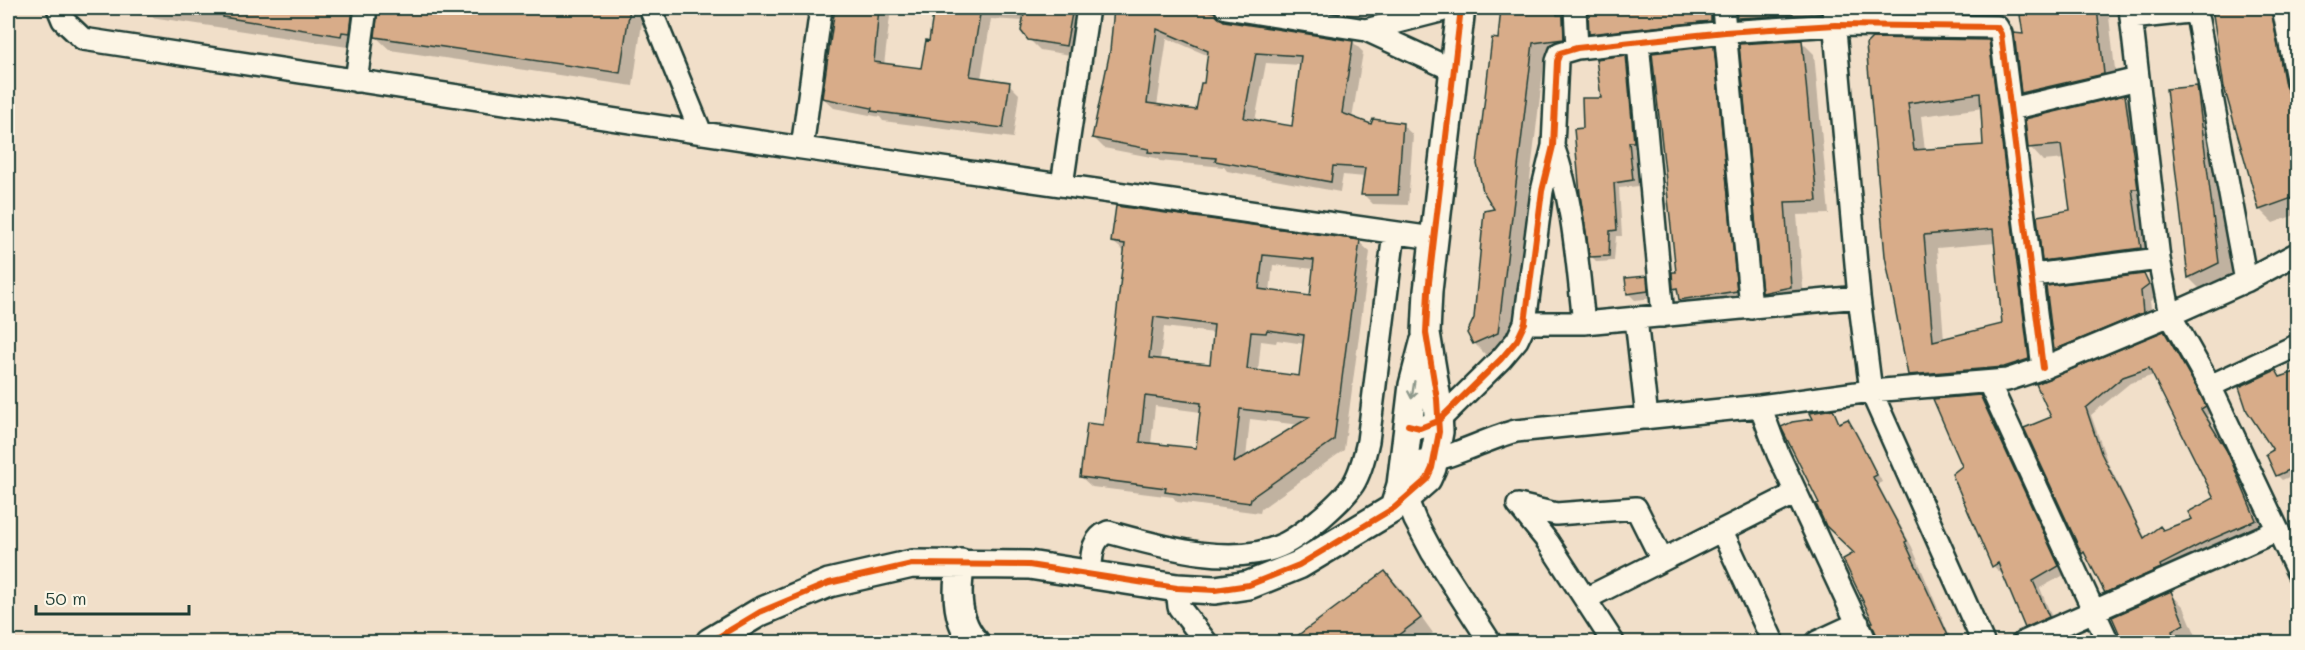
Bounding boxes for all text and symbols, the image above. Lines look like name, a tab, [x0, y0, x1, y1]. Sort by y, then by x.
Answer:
one-way arrow	[1407, 379, 1418, 399]
scale bar	[36, 578, 189, 616]
text: 50 m	[45, 586, 87, 610]

